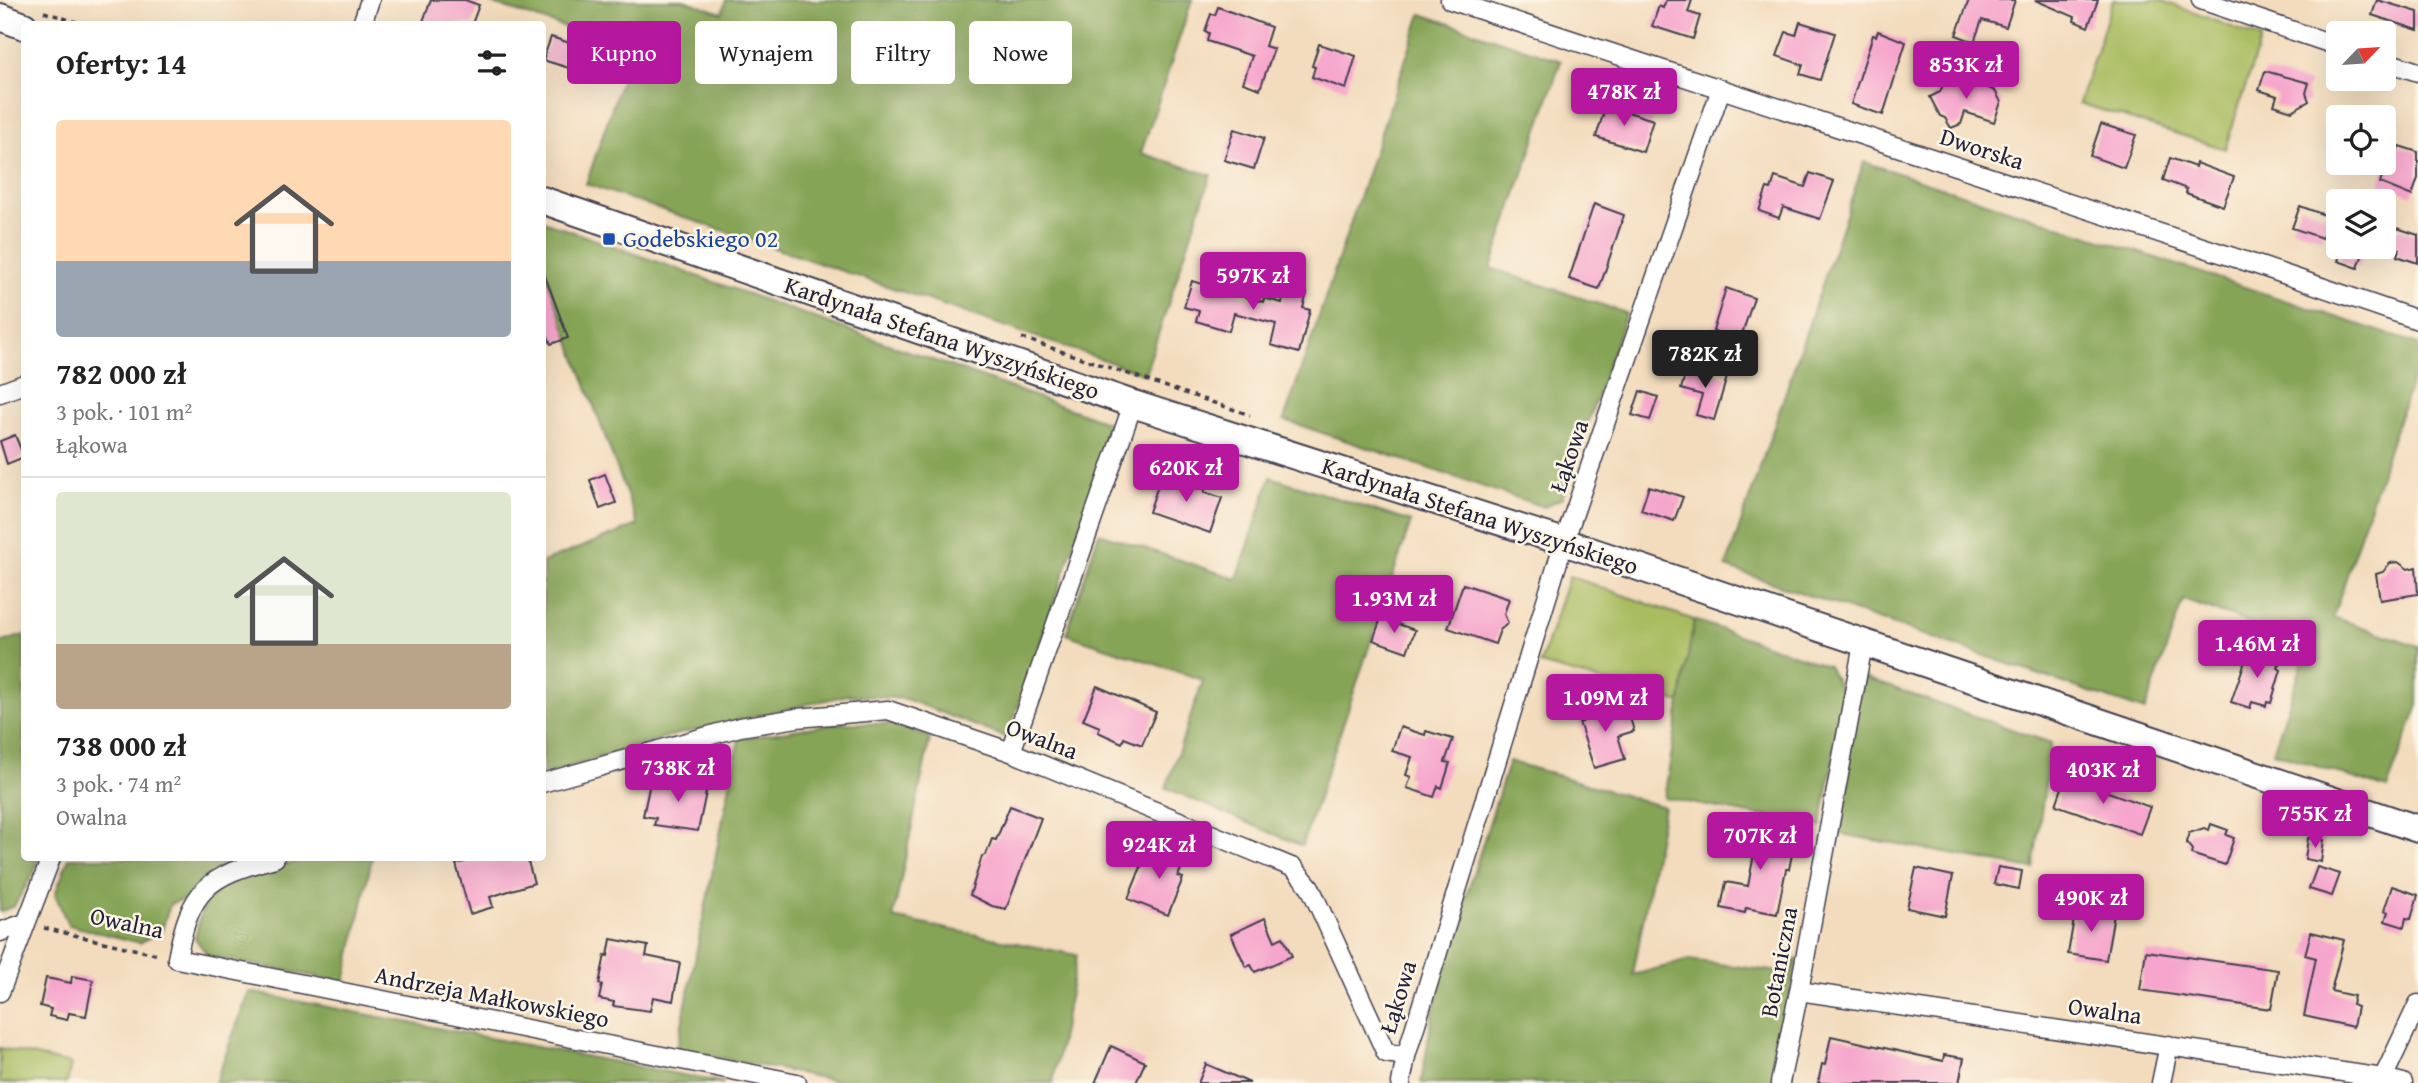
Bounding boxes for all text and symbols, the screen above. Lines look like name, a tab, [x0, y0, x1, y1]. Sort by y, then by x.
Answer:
chip: Kupno	[567, 21, 681, 84]
chip: Wynajem	[695, 21, 837, 84]
chip: Filtry	[851, 21, 955, 84]
chip: Nowe	[969, 21, 1072, 84]
north arrow	[2326, 21, 2396, 91]
map controls	[2326, 21, 2396, 259]
text: Oferty: 14	[56, 41, 187, 85]
pin: 853K zł	[1901, 42, 2031, 101]
icon: filters	[473, 44, 511, 82]
text: 853K zł	[1929, 47, 2003, 80]
pin: 478K zł	[1559, 68, 1689, 128]
text: 478K zł	[1587, 74, 1661, 107]
button: locate	[2326, 105, 2396, 175]
street label: Dworska	[1936, 119, 2029, 179]
icon: home	[221, 166, 347, 292]
button: layers	[2326, 189, 2396, 259]
place label: Godebskiego 02	[623, 221, 778, 256]
marker: Godebskiego 02	[601, 231, 617, 247]
pin: 597K zł	[1188, 252, 1318, 312]
text: 597K zł	[1216, 258, 1290, 291]
street label: Kardynała Stefana Wyszyńskiego	[780, 267, 1104, 408]
pin: 782K zł	[1640, 330, 1770, 390]
text: 782K zł	[1668, 336, 1742, 369]
text: 782 000 zł	[56, 351, 187, 395]
text: 3 pok. · 101 m²	[56, 395, 192, 428]
street label: Łąkowa	[1540, 414, 1597, 497]
text: Łąkowa	[56, 428, 128, 461]
pin: 620K zł	[1121, 444, 1251, 504]
street label: Kardynała Stefana Wyszyńskiego	[1317, 448, 1643, 583]
text: 620K zł	[1149, 450, 1223, 483]
icon: home	[221, 538, 347, 664]
pin: 1.93M zł	[1322, 576, 1466, 635]
text: 1.93M zł	[1351, 581, 1437, 614]
pin: 1.46M zł	[2185, 620, 2329, 680]
text: 1.46M zł	[2214, 626, 2300, 659]
pin: 1.09M zł	[1533, 674, 1677, 734]
text: 1.09M zł	[1562, 680, 1648, 713]
street label: Owalna	[1001, 709, 1084, 768]
text: 738 000 zł	[56, 723, 187, 767]
pin: 738K zł	[613, 744, 743, 804]
pin: 403K zł	[2038, 746, 2168, 806]
text: 738K zł	[641, 750, 715, 783]
text: 403K zł	[2066, 752, 2140, 785]
text: 3 pok. · 74 m²	[56, 767, 181, 800]
pin: 755K zł	[2250, 790, 2380, 850]
text: 755K zł	[2278, 796, 2352, 829]
text: Owalna	[56, 800, 127, 833]
pin: 707K zł	[1695, 812, 1825, 872]
text: 707K zł	[1723, 818, 1797, 851]
pin: 924K zł	[1094, 822, 1224, 881]
text: 924K zł	[1122, 827, 1196, 860]
pin: 490K zł	[2026, 874, 2156, 934]
text: 490K zł	[2054, 880, 2128, 913]
street label: Owalna	[87, 898, 168, 947]
street label: Botaniczna	[1751, 903, 1806, 1020]
street label: Łąkowa	[1370, 955, 1425, 1038]
street label: Andrzeja Małkowskiego	[372, 957, 612, 1036]
street label: Owalna	[2066, 988, 2145, 1033]

